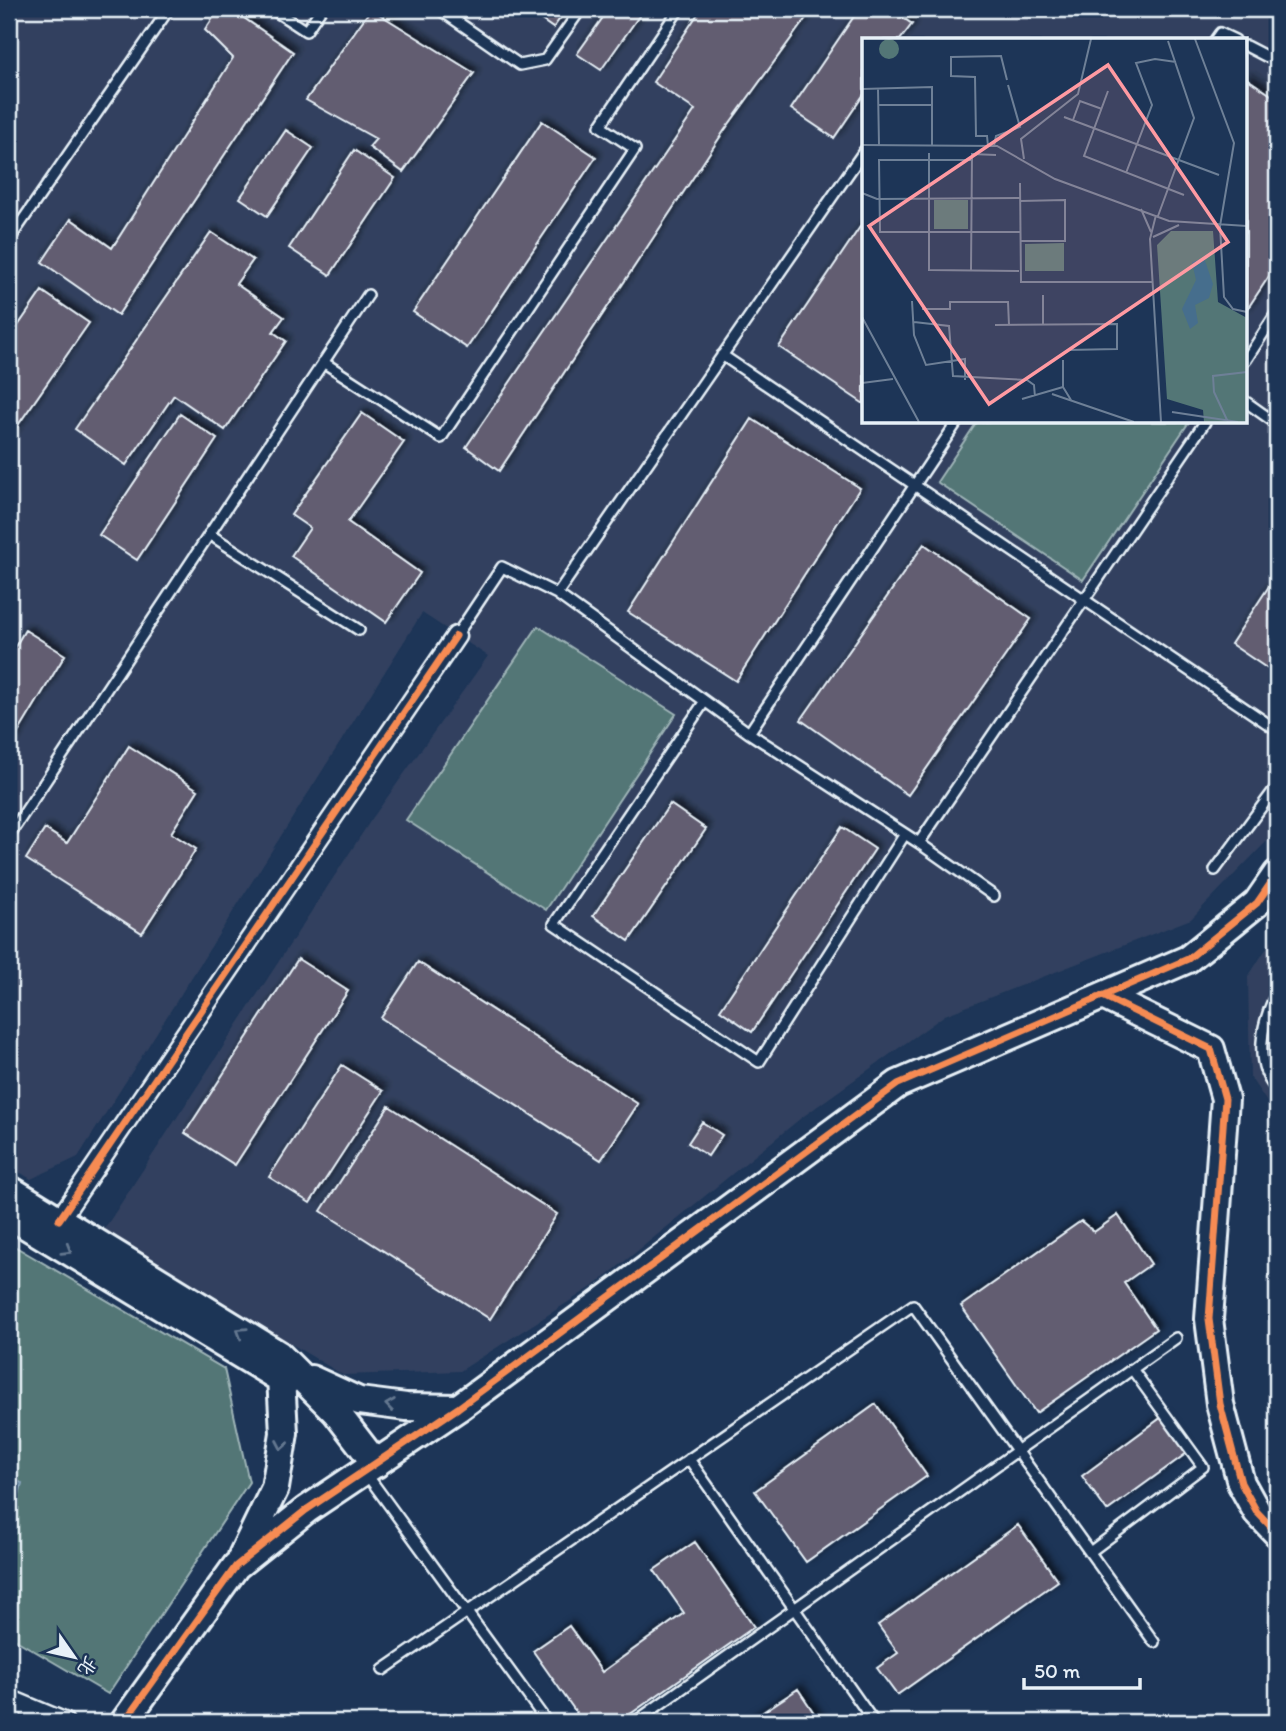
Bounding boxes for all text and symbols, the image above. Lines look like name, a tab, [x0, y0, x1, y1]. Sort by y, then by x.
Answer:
inset map	[862, 38, 1248, 424]
one-way arrow	[60, 1242, 73, 1255]
one-way arrow	[235, 1327, 248, 1340]
one-way arrow	[384, 1397, 396, 1412]
one-way arrow	[275, 1439, 290, 1451]
north arrow	[38, 1622, 108, 1692]
scale bar	[1024, 1647, 1139, 1691]
text: 北	[73, 1652, 103, 1681]
text: 50 m	[1034, 1658, 1081, 1683]

